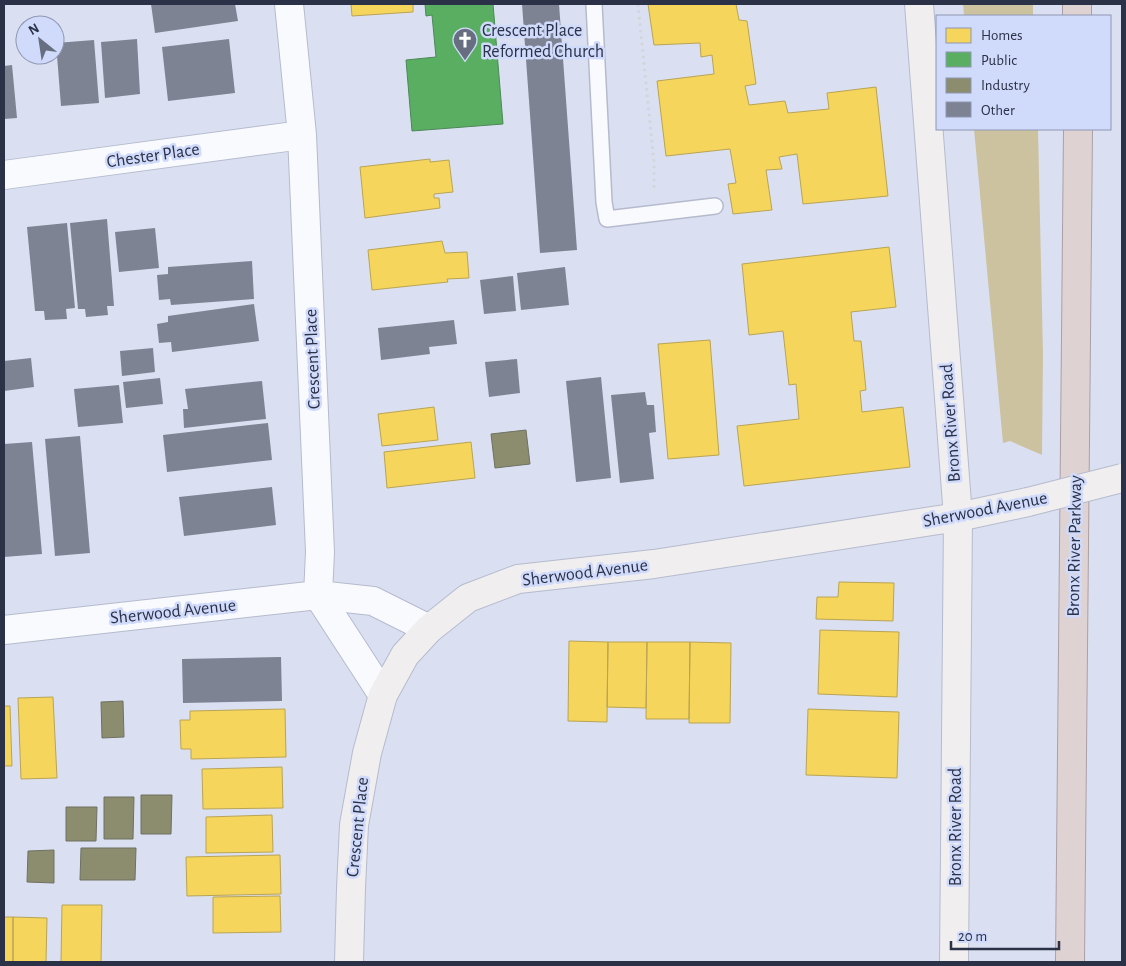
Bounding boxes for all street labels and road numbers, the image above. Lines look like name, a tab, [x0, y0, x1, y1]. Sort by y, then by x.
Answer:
street label: Chester Place	[106, 141, 201, 171]
street label: Crescent Place	[302, 309, 324, 409]
street label: Bronx River Road	[938, 363, 964, 483]
street label: Bronx River Parkway	[1065, 475, 1085, 617]
street label: Sherwood Avenue	[921, 489, 1049, 531]
street label: Sherwood Avenue	[521, 556, 649, 590]
street label: Sherwood Avenue	[109, 596, 237, 628]
street label: Bronx River Road	[947, 768, 965, 886]
street label: Crescent Place	[344, 776, 372, 878]

